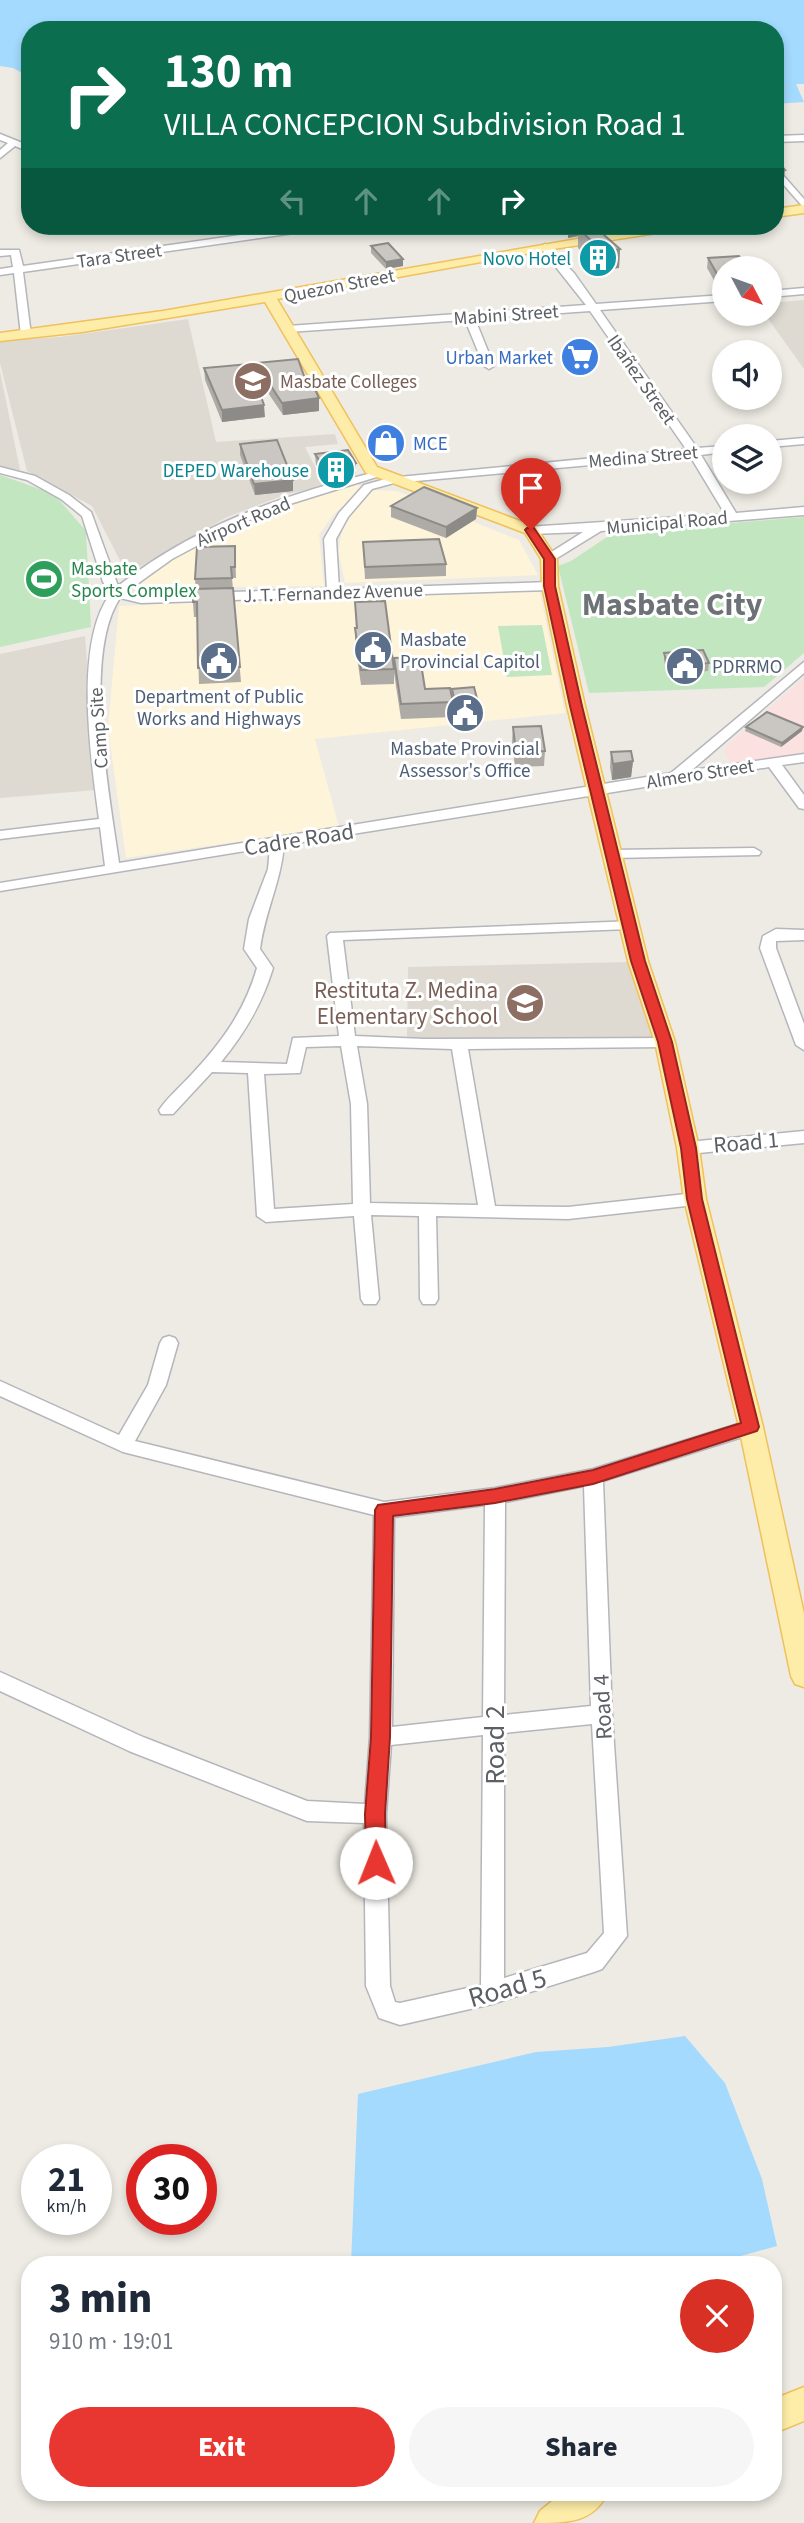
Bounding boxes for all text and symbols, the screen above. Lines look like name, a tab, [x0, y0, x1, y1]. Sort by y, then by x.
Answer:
text: 130 m	[164, 37, 293, 107]
icon: right	[49, 49, 140, 140]
text: VILLA CONCEPCION Subdivision Road 1	[164, 102, 686, 148]
icon: left	[274, 182, 312, 220]
icon: ahead	[347, 182, 385, 220]
icon: ahead	[420, 182, 458, 220]
icon: right	[493, 182, 531, 220]
street label: Tara Street	[75, 237, 164, 276]
building icon: Novo Hotel	[577, 237, 619, 279]
place label: Novo Hotel	[483, 246, 571, 273]
north arrow	[712, 256, 782, 326]
map controls	[712, 256, 782, 494]
street label: Quezon Street	[282, 262, 398, 310]
street label: Mabini Street	[453, 298, 560, 333]
street label: Ibañez Street	[600, 329, 682, 431]
supermarket icon: Urban Market	[559, 336, 601, 378]
button: sound	[712, 340, 782, 410]
place label: Urban Market	[445, 345, 554, 372]
school or university icon: Masbate Colleges	[232, 360, 274, 402]
place label: Masbate Colleges	[280, 369, 417, 396]
shop icon: MCE	[365, 422, 407, 464]
button: layers	[712, 424, 782, 494]
place label: MCE	[413, 431, 448, 458]
street label: Medina Street	[587, 439, 700, 476]
building icon: DEPED Warehouse	[315, 449, 357, 491]
place label: DEPED Warehouse	[163, 458, 309, 485]
pin	[501, 458, 561, 530]
icon: arrive	[512, 469, 550, 507]
street label: Airport Road	[192, 490, 295, 554]
street label: Municipal Road	[605, 505, 729, 542]
place label: Masbate Sports Complex	[71, 556, 197, 605]
sports icon: Masbate Sports Complex	[23, 558, 65, 600]
street label: J. T. Fernandez Avenue	[243, 577, 423, 610]
district label: Masbate City	[582, 582, 763, 628]
place label: Masbate Provincial Capitol	[400, 627, 540, 676]
public building icon: Masbate Provincial Capitol	[352, 629, 394, 671]
public building icon: Department of Public Works and Highways	[198, 640, 240, 682]
public building icon: PDRRMO	[664, 645, 706, 687]
place label: PDRRMO	[712, 654, 783, 681]
place label: Department of Public Works and Highways	[134, 684, 304, 733]
street label: Camp Site	[83, 687, 116, 769]
public building icon: Masbate Provincial Assessor's Office	[444, 692, 486, 734]
place label: Masbate Provincial Assessor's Office	[390, 736, 540, 785]
street label: Almero Street	[645, 753, 756, 796]
street label: Cadre Road	[242, 815, 356, 864]
place label: Restituta Z. Medina Elementary School	[314, 974, 498, 1033]
school or university icon: Restituta Z. Medina Elementary School	[504, 982, 546, 1024]
street label: Road 1	[712, 1123, 780, 1162]
street label: Road 4	[584, 1673, 621, 1740]
street label: Road 2	[475, 1705, 515, 1785]
position arrow	[339, 1826, 413, 1900]
street label: Road 5	[463, 1958, 551, 2018]
speed limit sign: 30	[126, 2144, 217, 2235]
text: 21	[48, 2155, 85, 2205]
text: km/h	[47, 2194, 86, 2219]
text: 3 min	[49, 2269, 152, 2329]
button: close	[680, 2279, 754, 2353]
text: 910 m · 19:01	[49, 2325, 173, 2358]
button: Exit	[49, 2407, 395, 2487]
button: Share	[409, 2407, 754, 2487]

